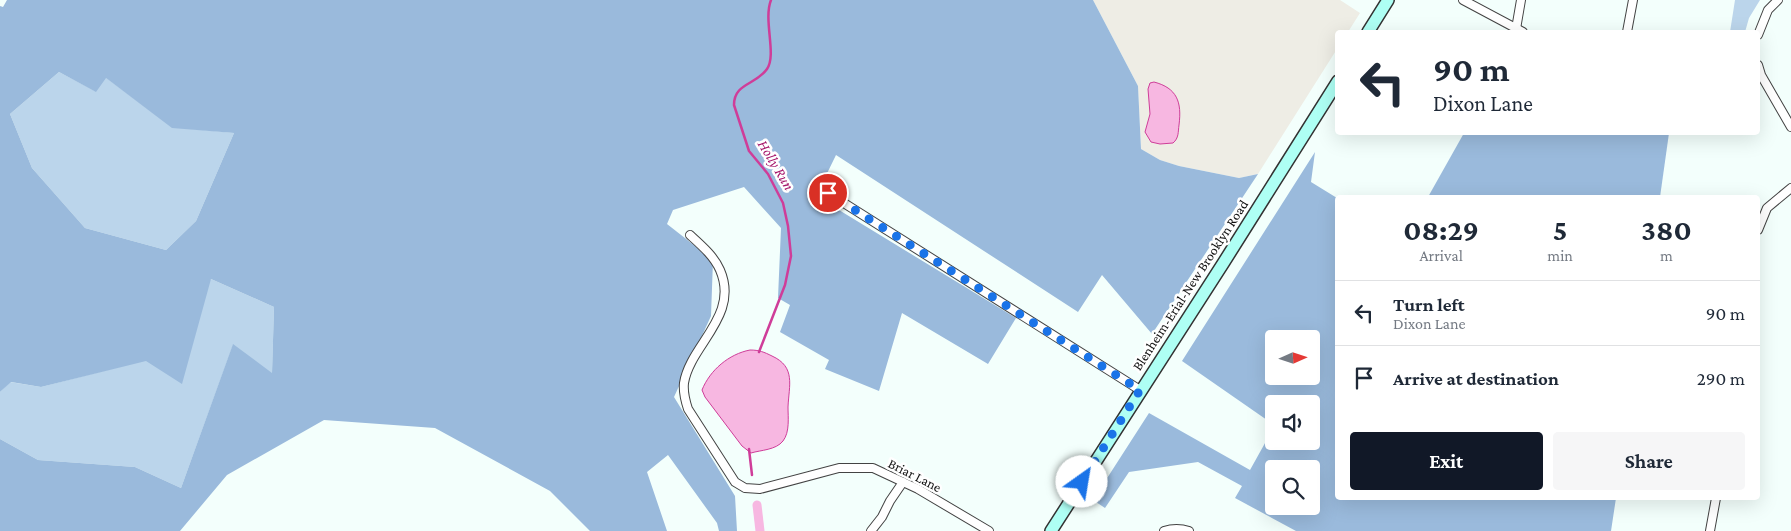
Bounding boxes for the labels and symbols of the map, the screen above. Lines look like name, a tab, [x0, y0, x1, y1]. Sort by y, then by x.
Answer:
water label: Holly Run	[754, 137, 797, 194]
pin	[807, 172, 849, 214]
street label: Blenheim-Erial-New Brooklyn Road	[1129, 196, 1252, 373]
north arrow	[1265, 330, 1320, 385]
street label: Briar Lane	[886, 455, 944, 495]
position arrow	[1055, 455, 1107, 507]

